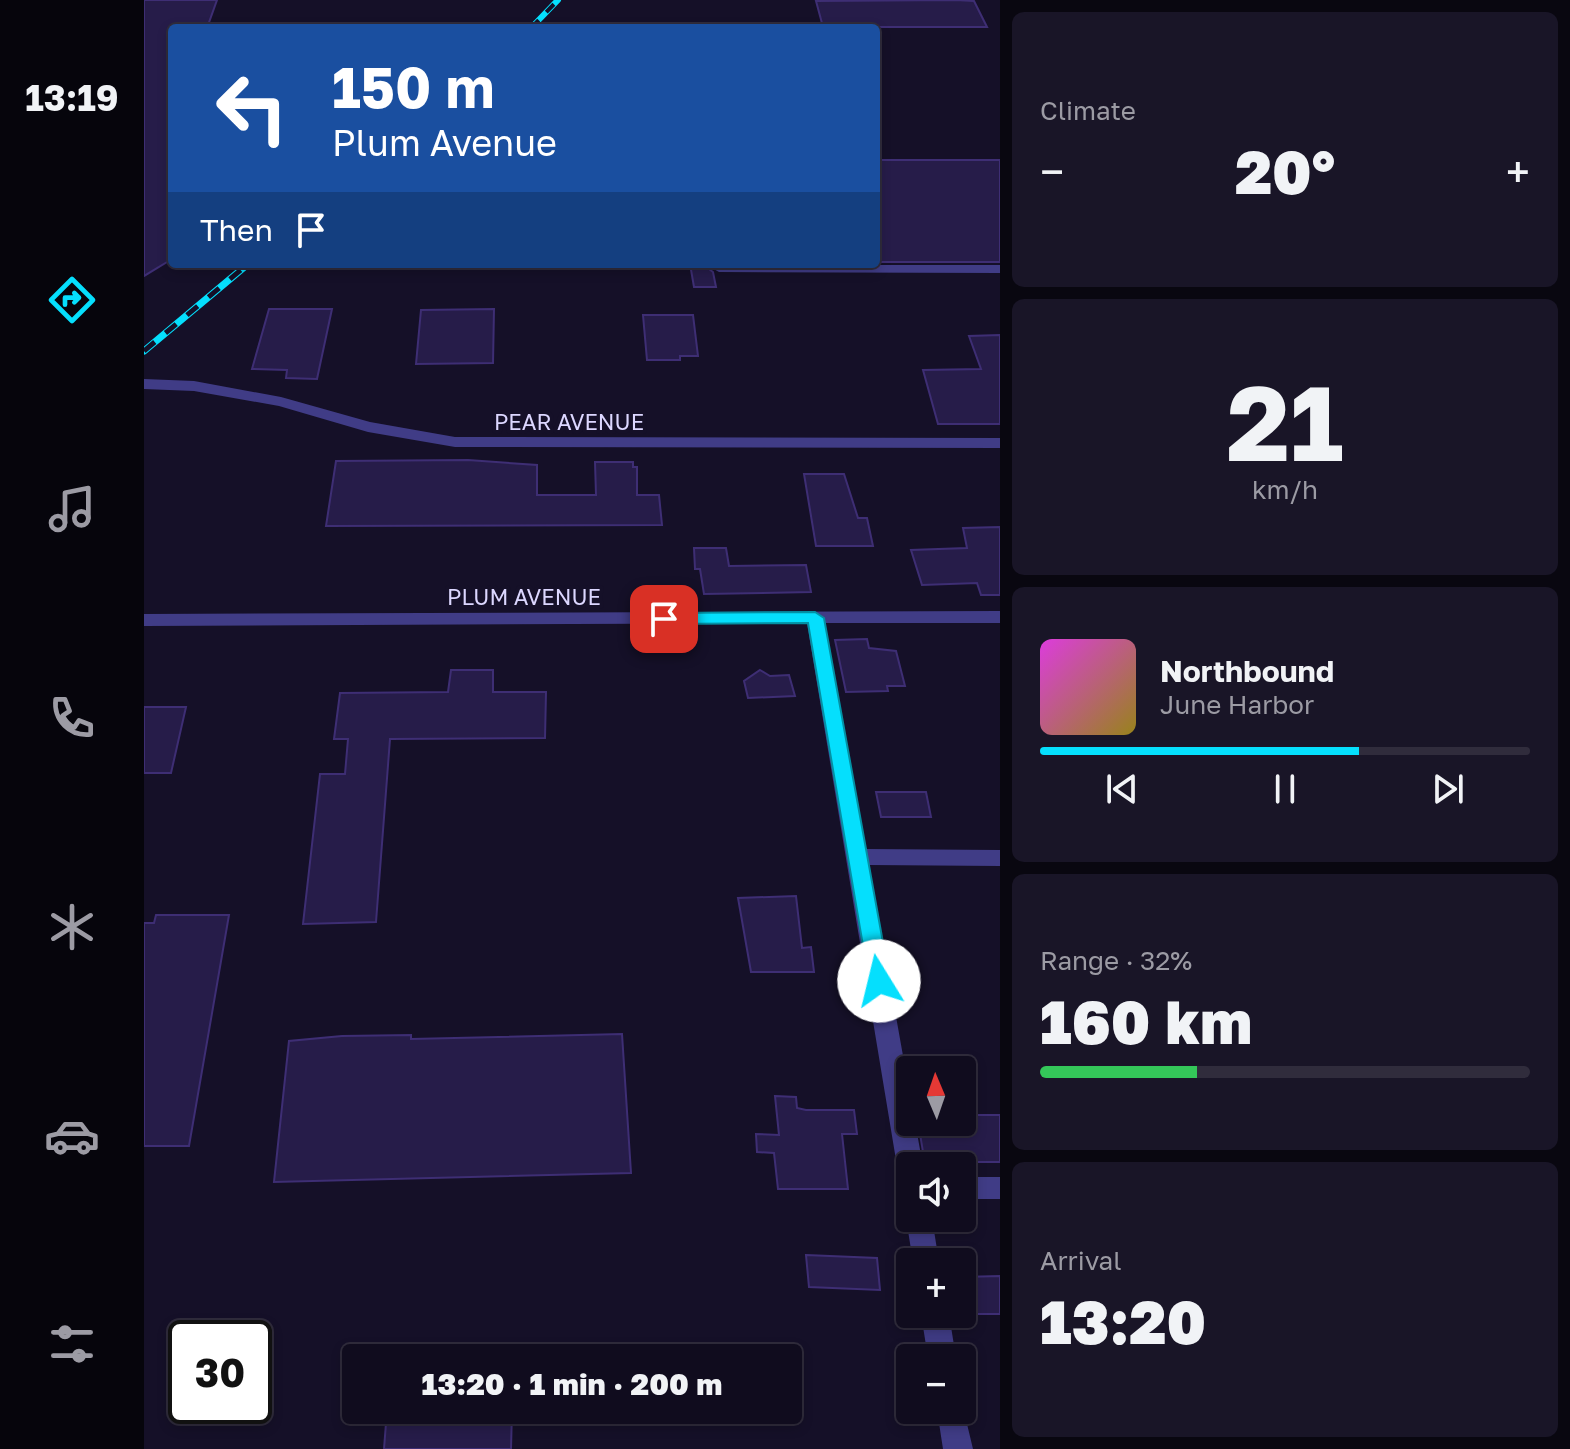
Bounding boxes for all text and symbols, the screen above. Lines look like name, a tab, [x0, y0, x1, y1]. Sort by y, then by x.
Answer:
text: 150 m	[332, 53, 494, 120]
icon: left	[200, 56, 304, 160]
text: 13:19	[25, 76, 119, 119]
text: Climate	[1040, 95, 1136, 126]
text: Plum Avenue	[332, 121, 557, 164]
text: 20°	[1235, 135, 1335, 207]
text: −	[1040, 145, 1064, 198]
text: +	[1506, 145, 1530, 198]
icon: arrive	[289, 208, 333, 252]
text: Then	[200, 212, 273, 248]
icon: directions	[44, 272, 100, 328]
text: 21	[1226, 359, 1344, 484]
street label: PEAR AVENUE	[494, 408, 644, 435]
text: km/h	[1252, 474, 1318, 505]
icon: music	[44, 481, 100, 537]
street label: PLUM AVENUE	[447, 583, 601, 610]
pin	[630, 585, 698, 653]
icon: arrive	[642, 597, 686, 641]
text: Northbound	[1160, 653, 1334, 689]
text: June Harbor	[1160, 689, 1314, 720]
icon: phone	[44, 690, 100, 746]
icon: previous	[1100, 767, 1144, 811]
icon: pause	[1263, 767, 1307, 811]
icon: next	[1426, 767, 1470, 811]
icon: climate	[44, 899, 100, 955]
position arrow	[837, 939, 921, 1023]
text: Range · 32%	[1040, 945, 1192, 976]
text: 160 km	[1040, 985, 1252, 1057]
north arrow	[896, 1056, 976, 1136]
map controls	[896, 1056, 976, 1424]
icon: car	[44, 1108, 100, 1164]
button: sound	[896, 1152, 976, 1232]
text: Arrival	[1040, 1245, 1121, 1276]
button: +	[896, 1248, 976, 1328]
text: 13:20	[1040, 1285, 1206, 1357]
icon: filters	[44, 1316, 100, 1372]
speed limit sign: 30	[168, 1320, 272, 1424]
button: −	[896, 1344, 976, 1424]
text: 13:20 · 1 min · 200 m	[422, 1366, 722, 1402]

